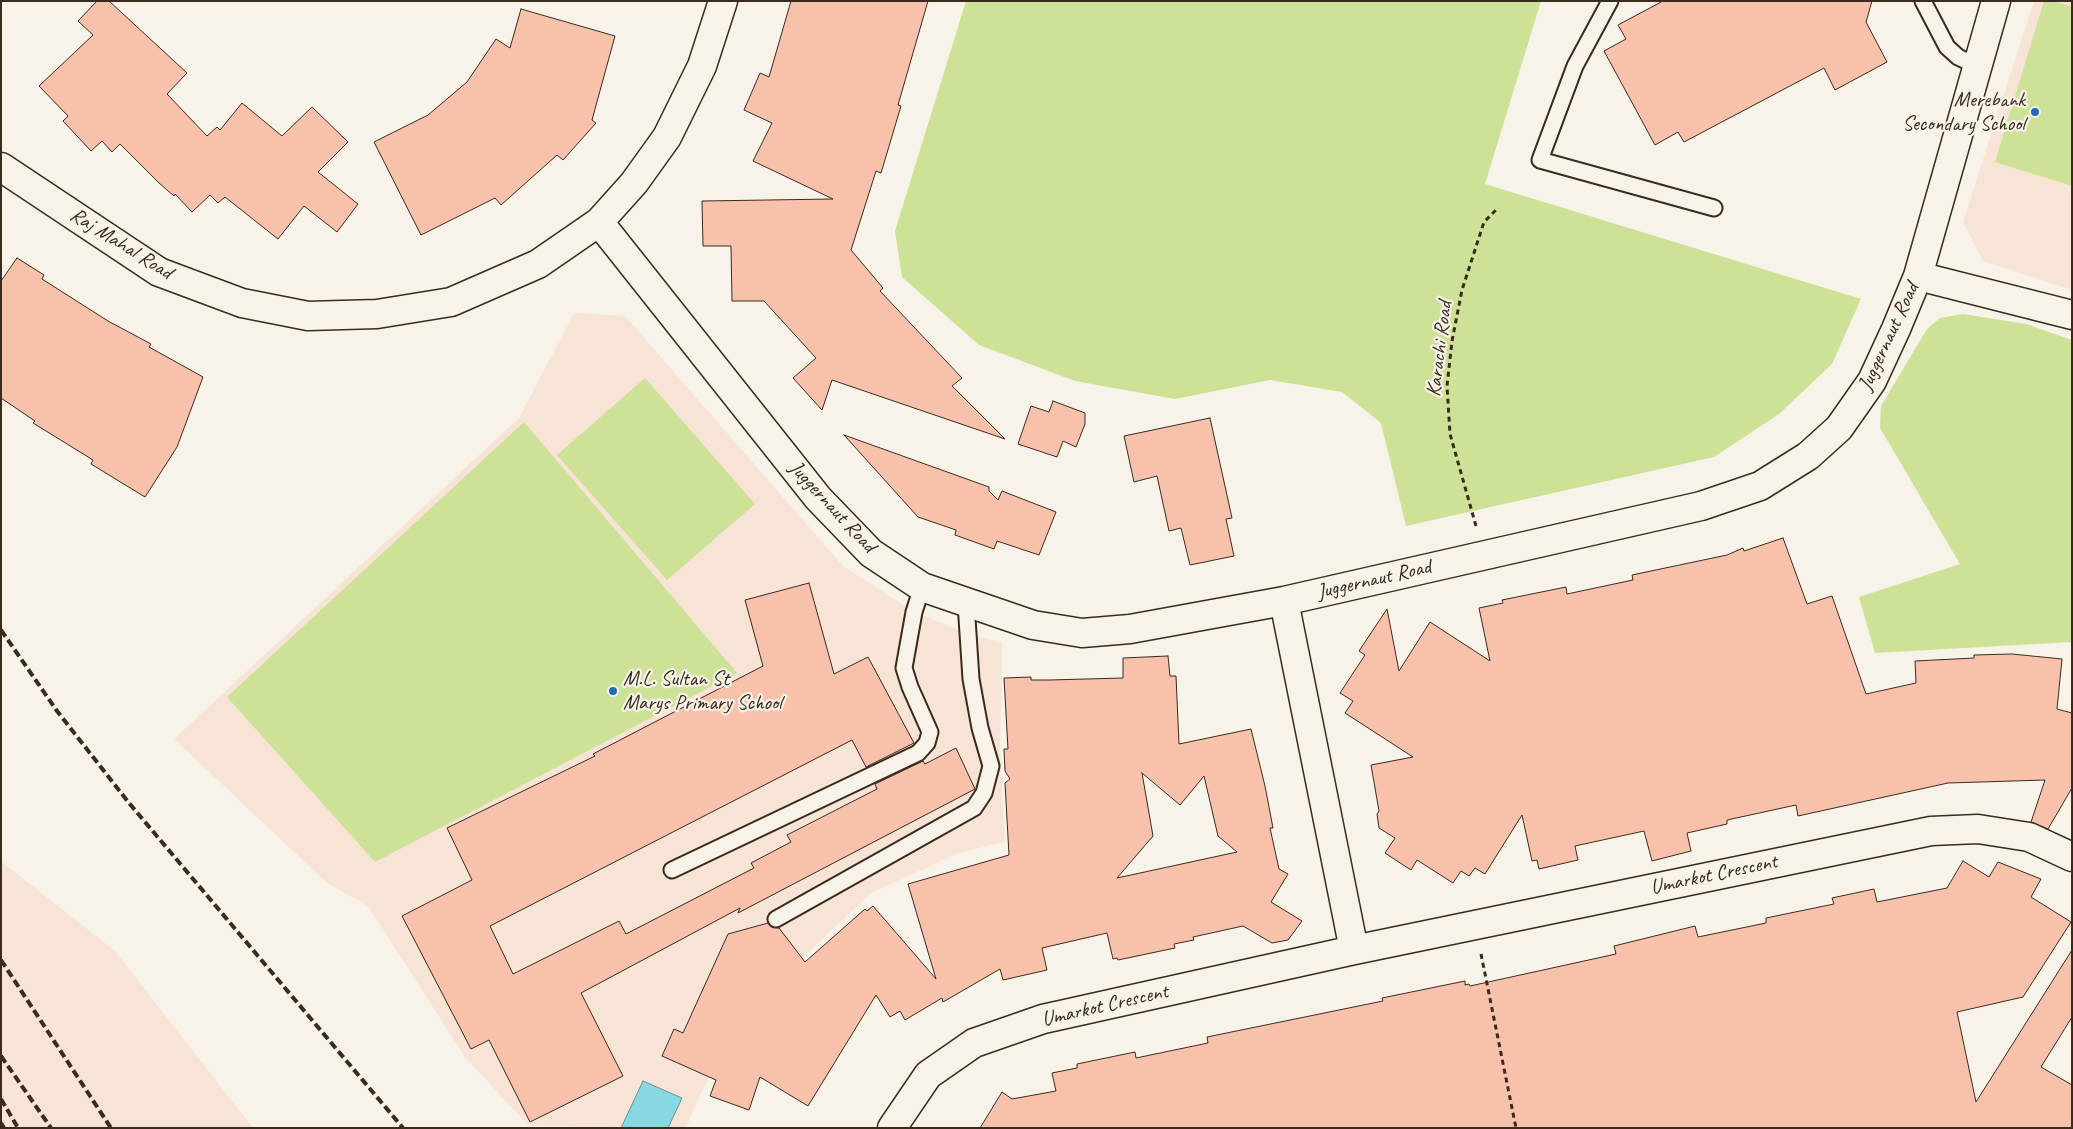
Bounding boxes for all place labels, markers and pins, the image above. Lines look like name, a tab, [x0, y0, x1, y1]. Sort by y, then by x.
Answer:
place label: Merebank Secondary School	[1902, 87, 2025, 137]
marker: Merebank Secondary School	[2029, 106, 2041, 118]
place label: M.L. Sultan St Marys Primary School	[623, 666, 782, 716]
marker: M.L. Sultan St Marys Primary School	[607, 685, 619, 697]

